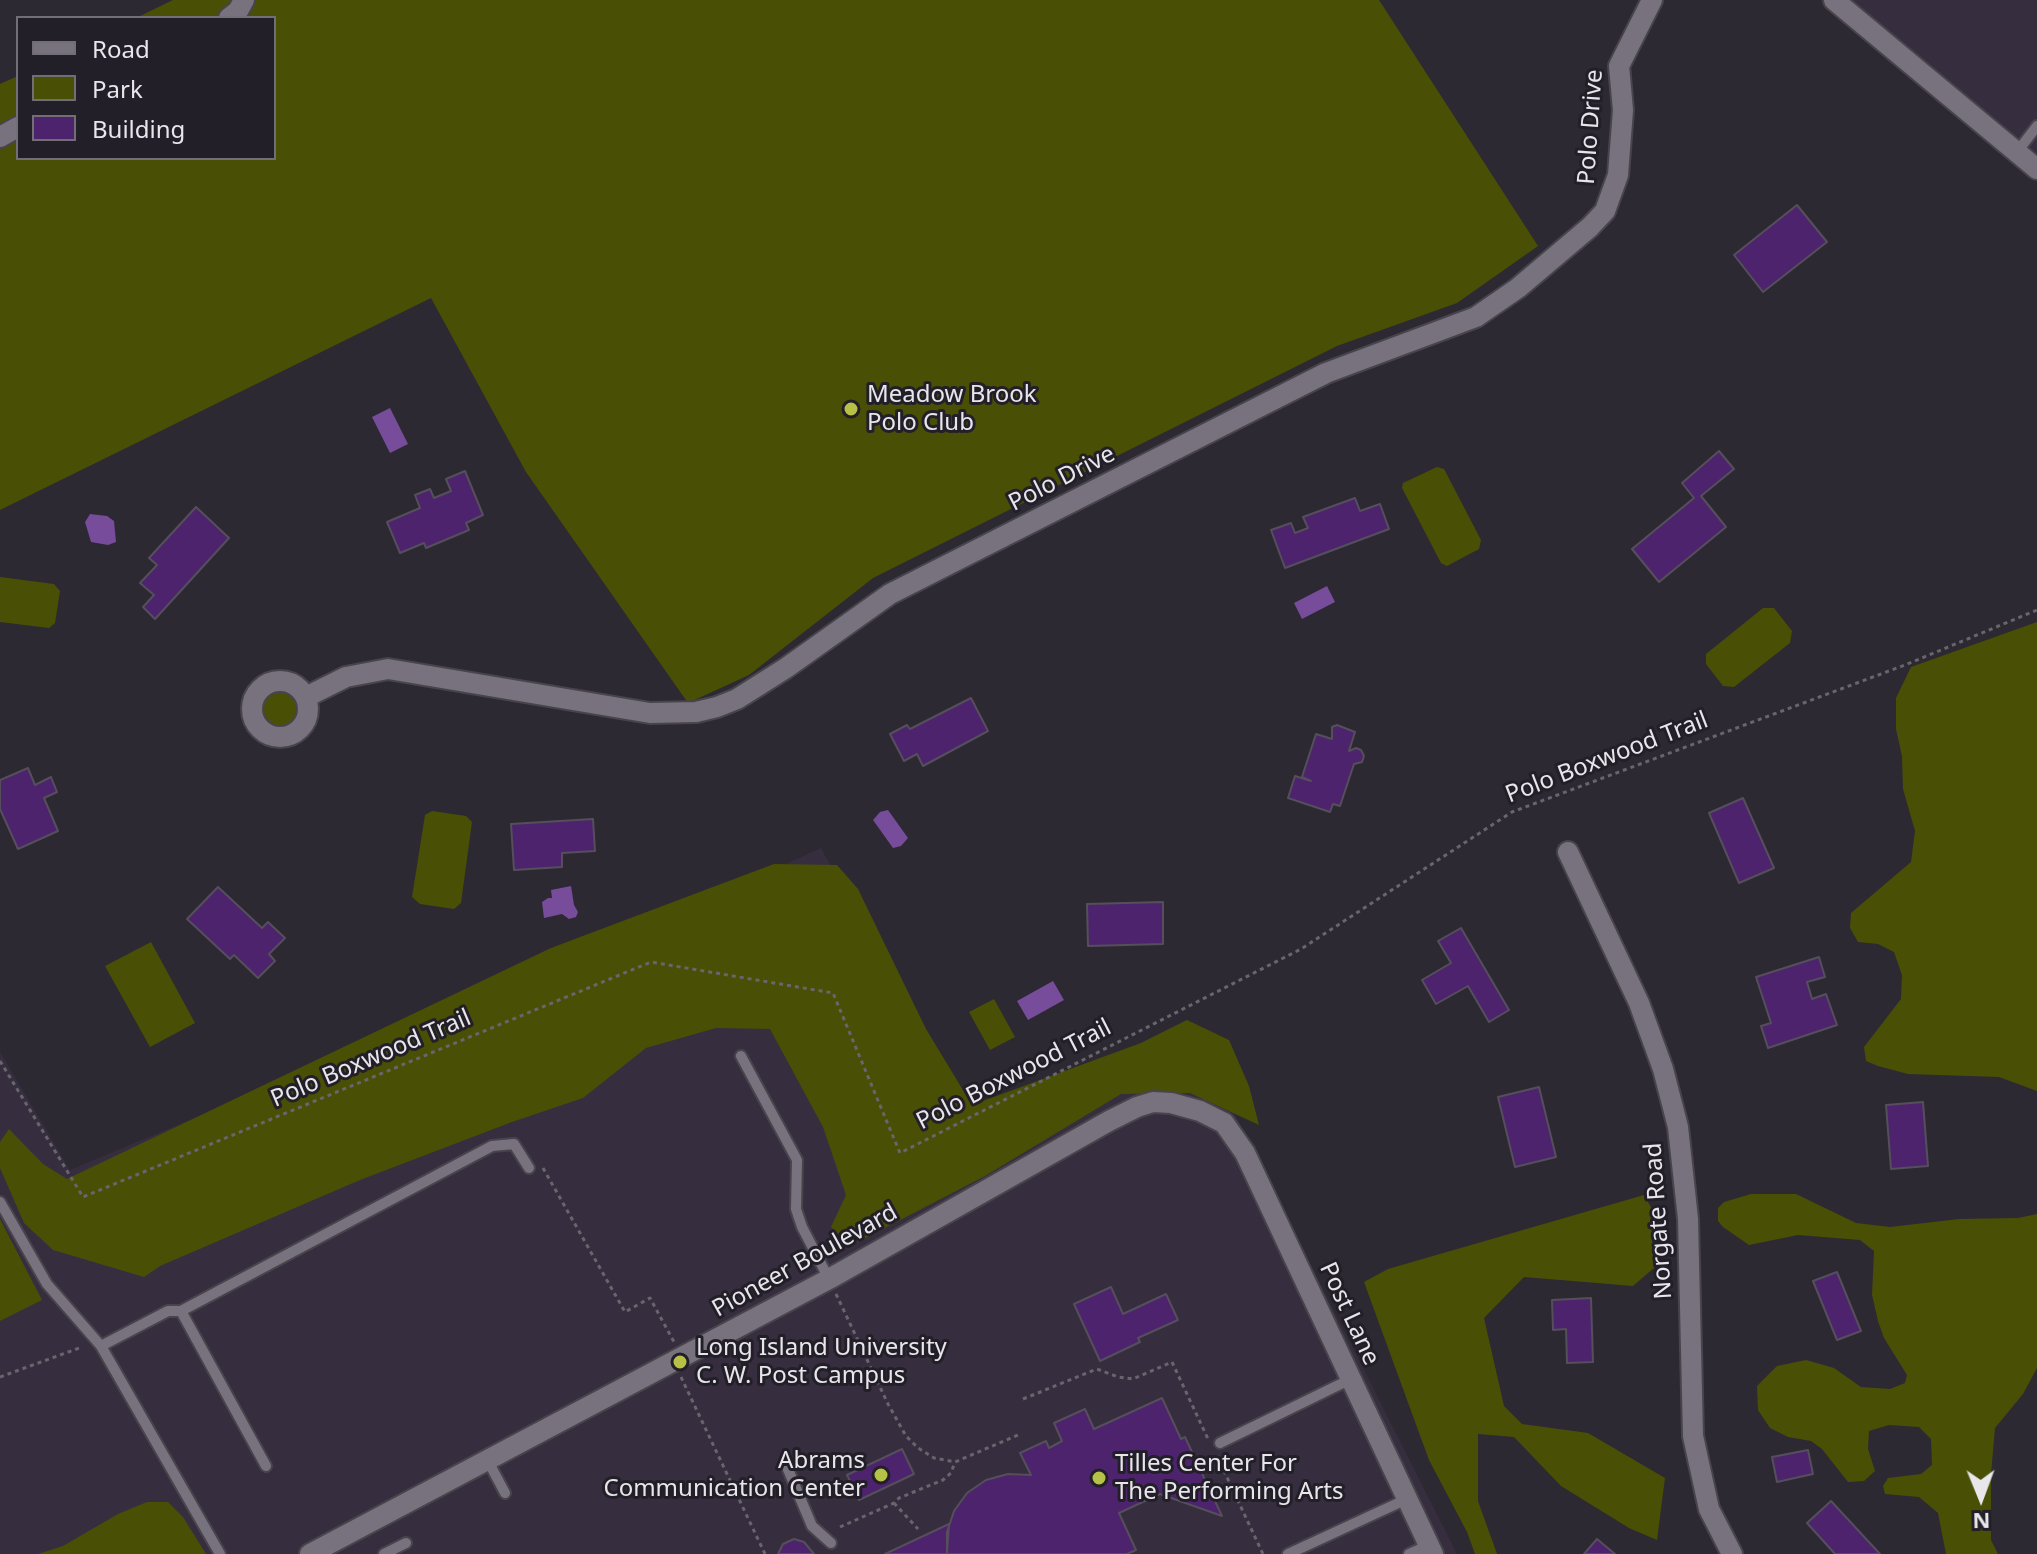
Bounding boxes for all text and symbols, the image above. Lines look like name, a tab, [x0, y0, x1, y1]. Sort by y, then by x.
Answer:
legend	[16, 16, 276, 160]
text: Road	[92, 32, 150, 65]
street label: Polo Drive	[1573, 68, 1609, 186]
text: Park	[92, 72, 143, 105]
text: Building	[92, 112, 185, 145]
place label: Meadow Brook Polo Club	[867, 381, 1037, 437]
marker: Meadow Brook Polo Club	[842, 400, 860, 418]
street label: Polo Drive	[1004, 440, 1120, 518]
street label: Polo Boxwood Trail	[1502, 706, 1712, 810]
street label: Polo Boxwood Trail	[267, 1004, 475, 1114]
street label: Polo Boxwood Trail	[912, 1013, 1116, 1137]
street label: Norgate Road	[1639, 1142, 1679, 1300]
street label: Pioneer Boulevard	[707, 1198, 903, 1324]
street label: Post Lane	[1313, 1258, 1385, 1370]
place label: Long Island University C. W. Post Campus	[696, 1334, 947, 1390]
marker: Long Island University C. W. Post Campus	[671, 1353, 689, 1371]
place label: Abrams Communication Center	[603, 1447, 865, 1503]
place label: Tilles Center For The Performing Arts	[1115, 1450, 1343, 1506]
north arrow	[1941, 1458, 2021, 1538]
marker: Abrams Communication Center	[872, 1466, 890, 1484]
marker: Tilles Center For The Performing Arts	[1090, 1469, 1108, 1487]
text: N	[1972, 1507, 1991, 1537]

